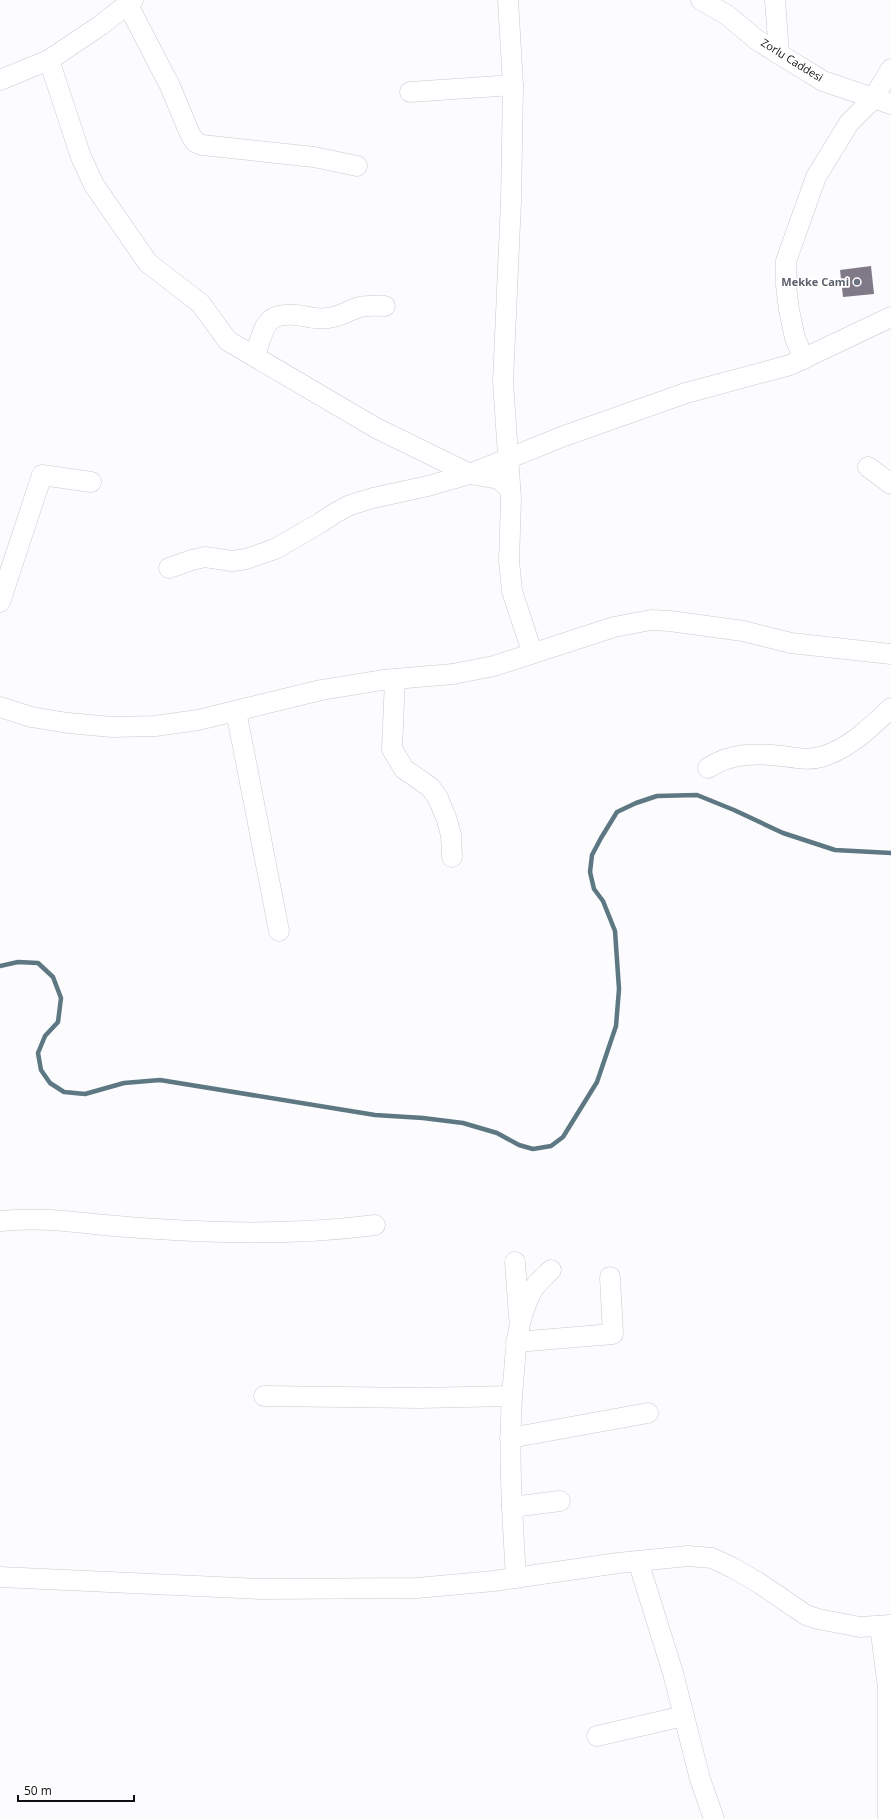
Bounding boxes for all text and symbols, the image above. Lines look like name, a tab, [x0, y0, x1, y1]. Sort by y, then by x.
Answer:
street label: Zorlu Caddesi	[758, 35, 826, 85]
place label: Mekke Cami	[781, 274, 849, 289]
marker: Mekke Cami	[852, 277, 862, 287]
scale bar	[18, 1777, 134, 1803]
text: 50 m	[24, 1782, 52, 1799]

